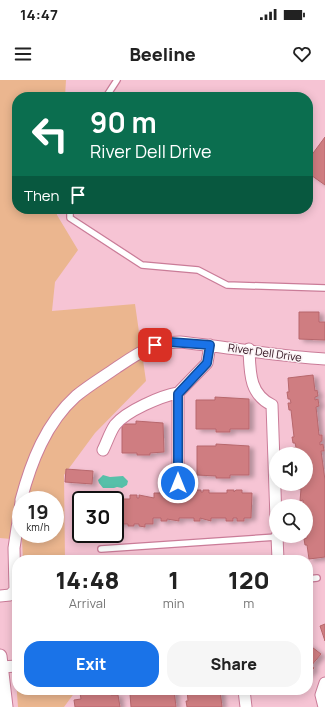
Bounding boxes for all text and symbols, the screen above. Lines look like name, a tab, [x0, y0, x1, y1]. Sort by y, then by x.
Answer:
text: 14:47	[20, 4, 58, 25]
text: Beeline	[129, 42, 196, 66]
icon: menu	[12, 43, 34, 65]
icon: heart	[291, 43, 313, 65]
text: 90 m	[90, 103, 157, 141]
icon: left	[24, 108, 76, 160]
text: River Dell Drive	[90, 139, 212, 163]
icon: arrive	[67, 184, 89, 206]
text: Then	[24, 185, 59, 206]
pin	[138, 328, 172, 362]
icon: arrive	[144, 334, 166, 356]
street label: River Dell Drive	[227, 339, 303, 365]
map controls	[269, 447, 313, 543]
button: sound	[269, 447, 313, 491]
position arrow	[157, 462, 199, 504]
speed limit sign: 30	[72, 491, 124, 543]
text: 19	[27, 498, 49, 525]
button: search	[269, 499, 313, 543]
text: km/h	[26, 520, 50, 534]
text: 14:48	[55, 563, 119, 596]
text: 1	[168, 563, 179, 596]
text: 120	[228, 563, 270, 596]
text: Arrival	[69, 594, 106, 612]
text: min	[163, 594, 185, 612]
text: m	[243, 594, 254, 612]
button: Exit	[24, 641, 159, 687]
button: Share	[167, 641, 301, 687]

